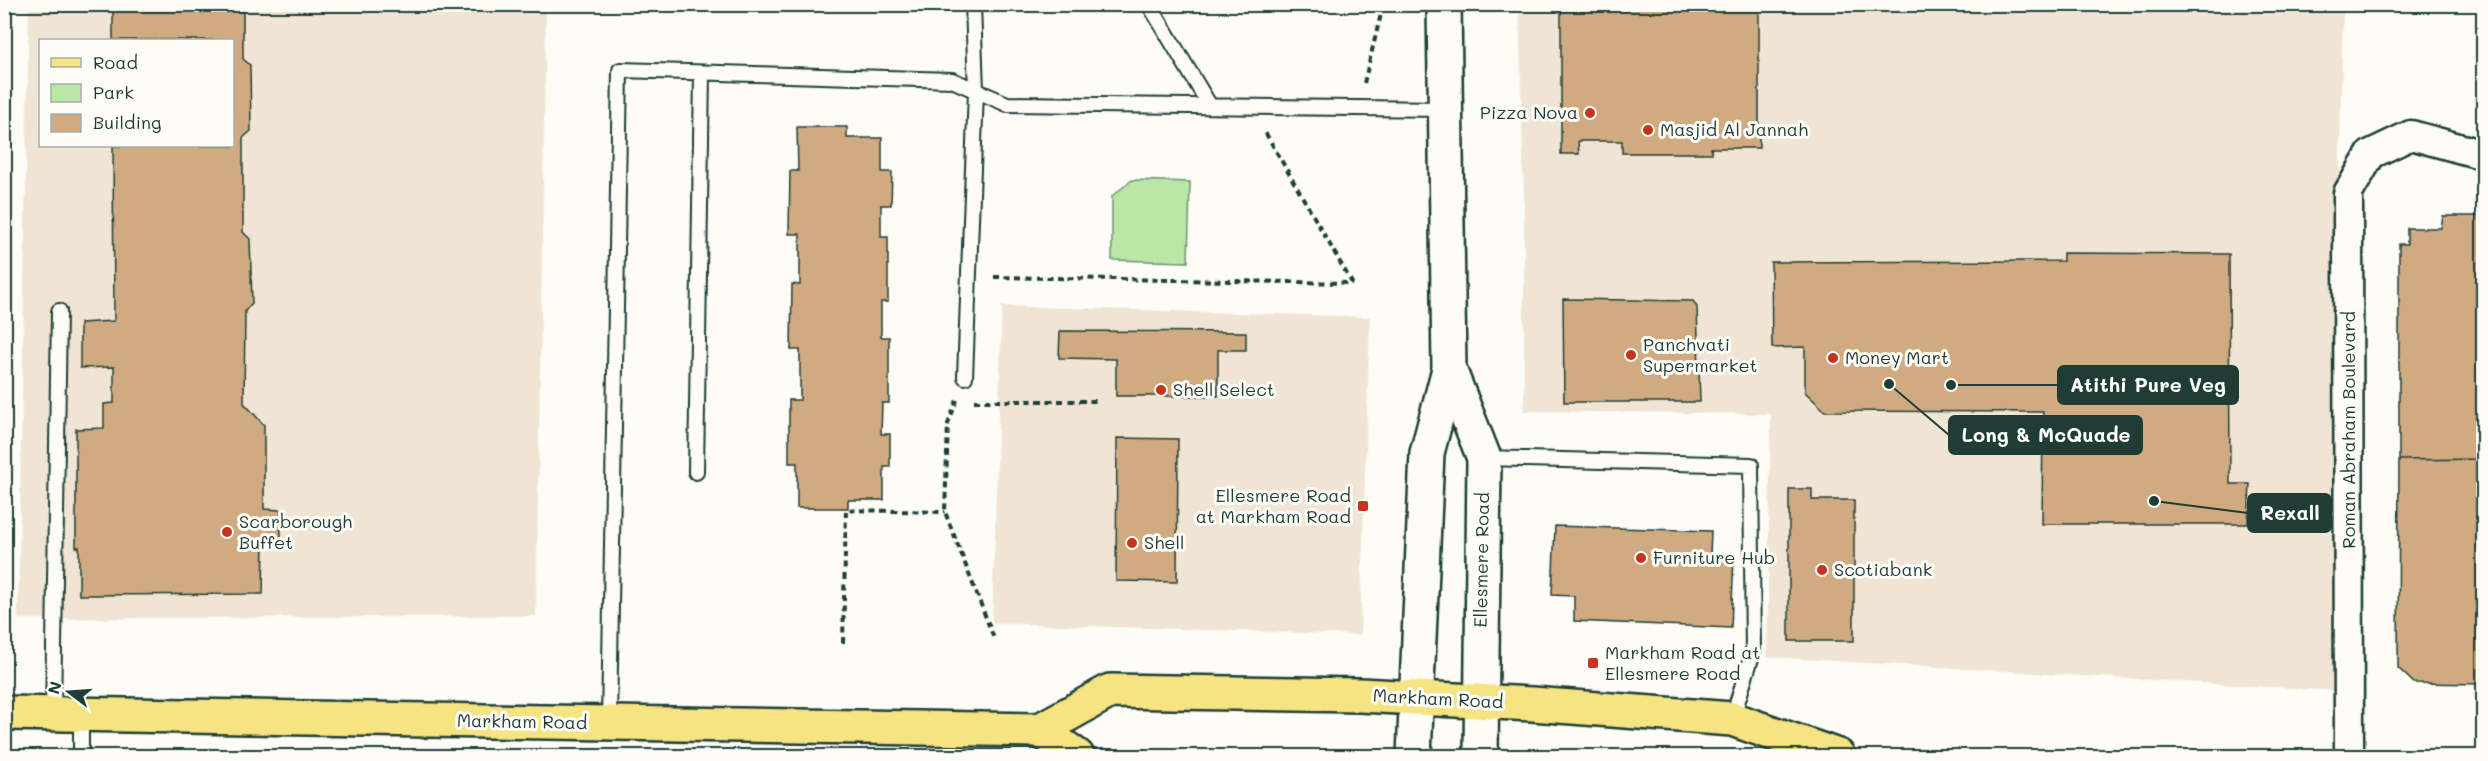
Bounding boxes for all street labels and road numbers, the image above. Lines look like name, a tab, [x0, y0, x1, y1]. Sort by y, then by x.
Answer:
street label: Roman Abraham Boulevard	[2336, 311, 2360, 549]
street label: Ellesmere Road	[1468, 492, 1494, 628]
street label: Markham Road	[1372, 683, 1504, 713]
street label: Markham Road	[457, 708, 587, 734]

